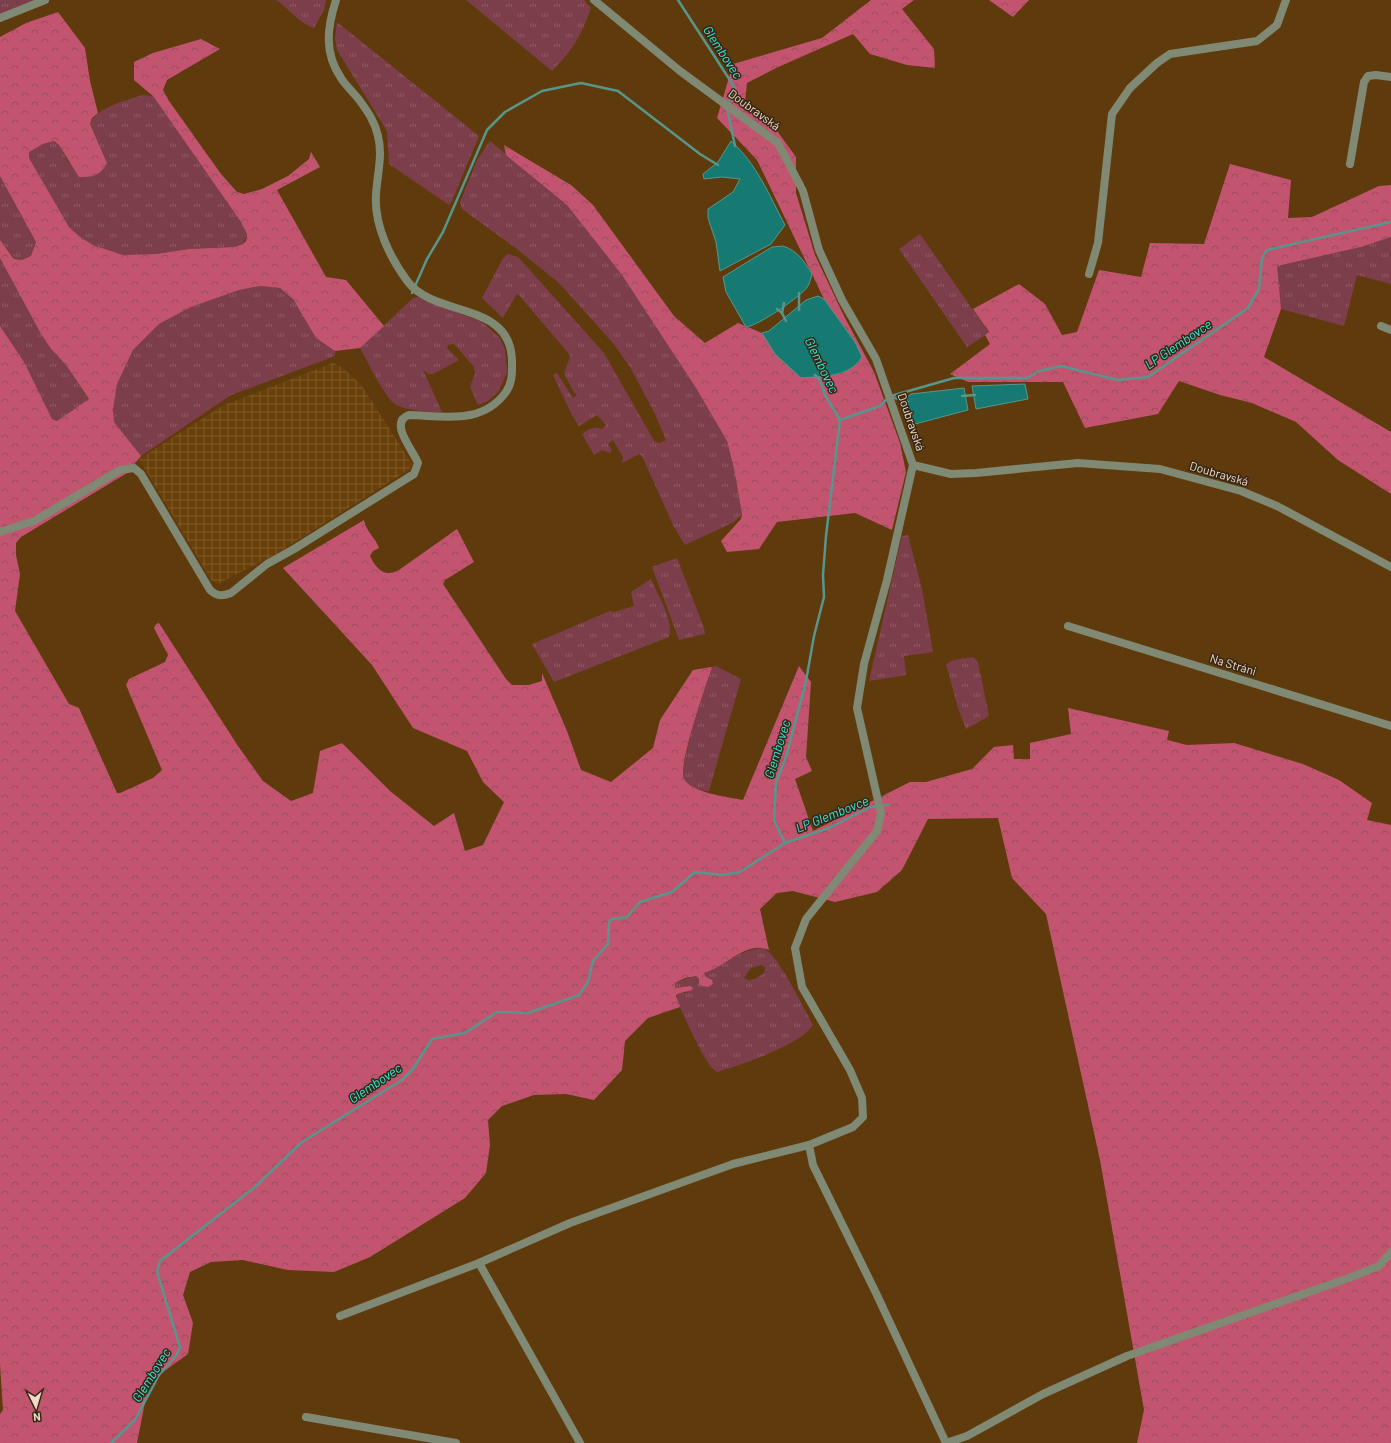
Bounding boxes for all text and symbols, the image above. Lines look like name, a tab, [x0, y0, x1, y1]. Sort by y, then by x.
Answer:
water label: Glembovec	[700, 22, 746, 82]
street label: Doubravská	[726, 86, 783, 133]
water label: LP Glembovce	[1141, 316, 1215, 372]
water label: Glembovec	[802, 334, 843, 396]
street label: Doubravská	[895, 391, 928, 453]
street label: Doubravská	[1188, 458, 1250, 488]
street label: Na Stráni	[1208, 650, 1258, 678]
water label: Glembovec	[761, 717, 794, 780]
water label: LP Glembovce	[793, 792, 871, 836]
water label: Glembovec	[346, 1059, 405, 1106]
water label: Glembovec	[128, 1345, 174, 1405]
north arrow	[16, 1387, 56, 1427]
text: N	[33, 1411, 41, 1424]

